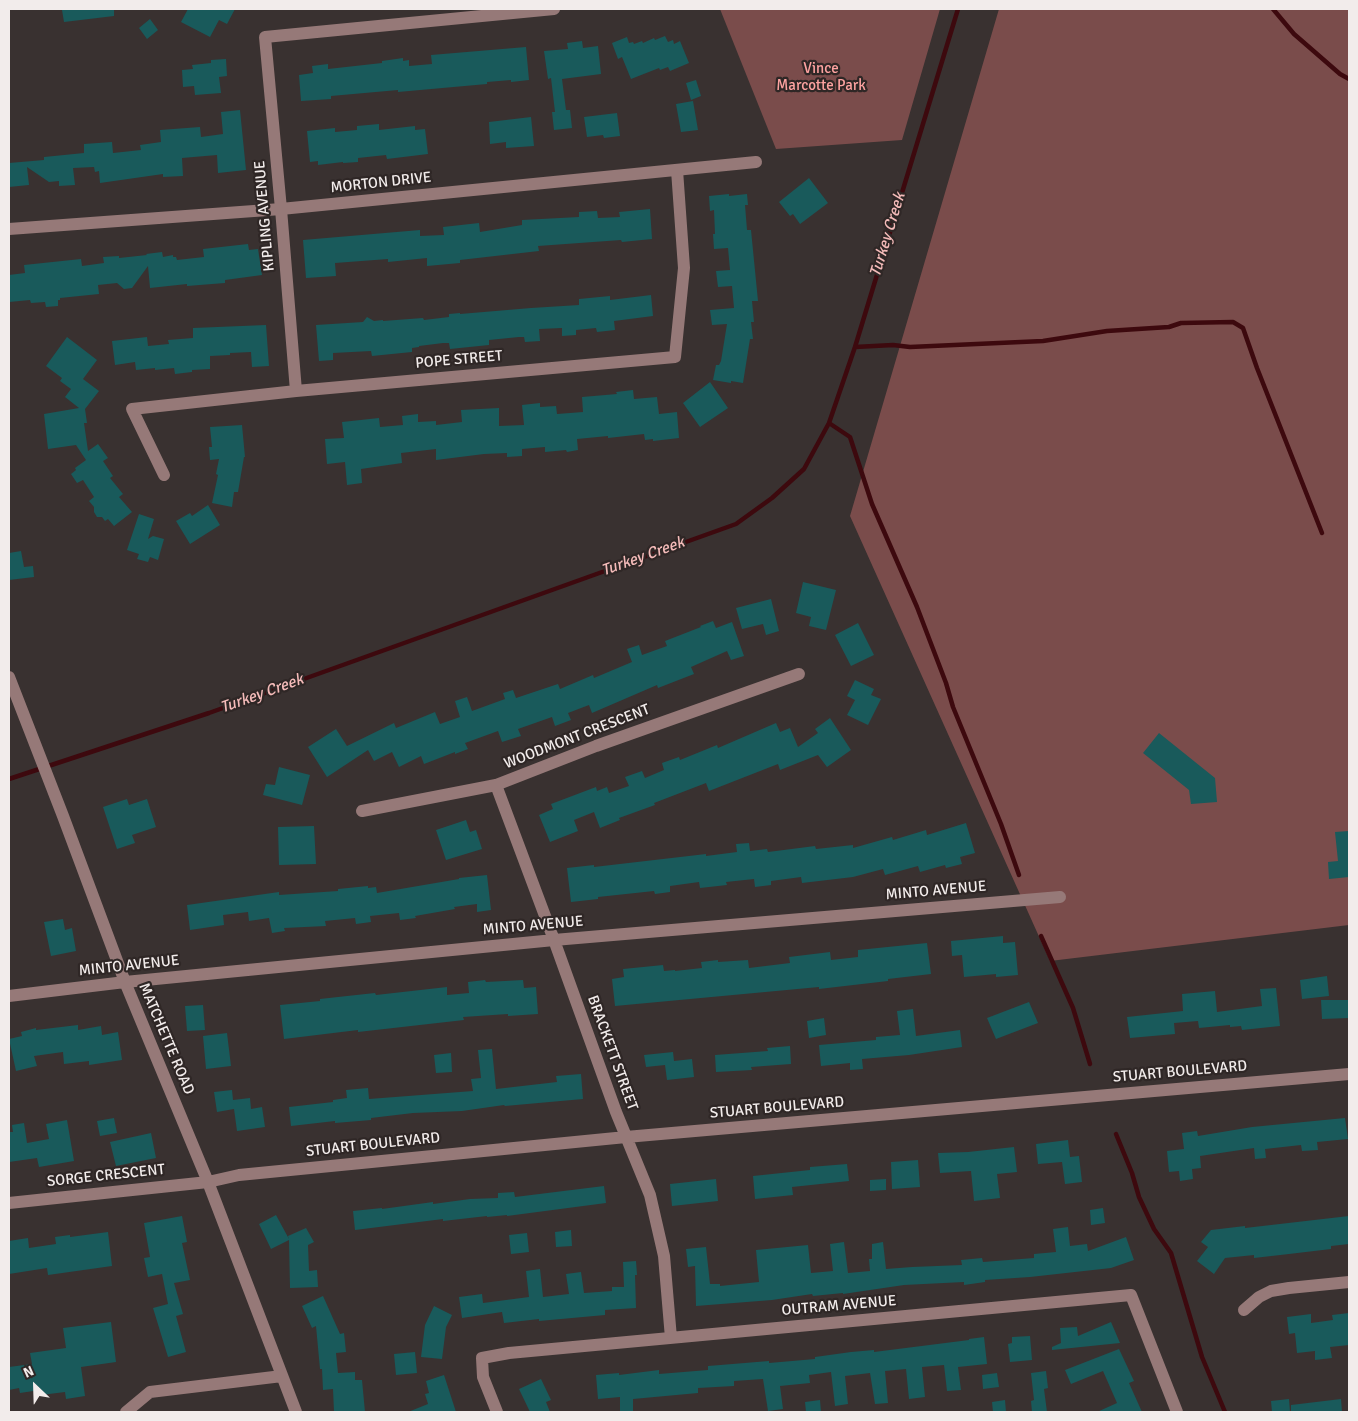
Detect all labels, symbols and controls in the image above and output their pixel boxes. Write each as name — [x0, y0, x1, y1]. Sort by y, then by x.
park label: Vince Marcotte Park — [776, 60, 866, 95]
street label: KIPLING AVENUE — [251, 160, 279, 272]
street label: MORTON DRIVE — [330, 169, 432, 197]
water label: Turkey Creek — [866, 191, 910, 279]
street label: POPE STREET — [415, 347, 503, 373]
water label: Turkey Creek — [599, 533, 687, 581]
water label: Turkey Creek — [218, 670, 306, 718]
street label: WOODMONT CRESCENT — [501, 701, 653, 773]
street label: MINTO AVENUE — [885, 878, 987, 904]
street label: MINTO AVENUE — [482, 913, 584, 939]
street label: MINTO AVENUE — [78, 952, 180, 980]
street label: MATCHETTE ROAD — [134, 981, 198, 1097]
street label: BRACKETT STREET — [583, 993, 641, 1113]
street label: STUART BOULEVARD — [1112, 1057, 1248, 1087]
street label: STUART BOULEVARD — [709, 1093, 845, 1123]
street label: STUART BOULEVARD — [305, 1129, 441, 1161]
street label: SORGE CRESCENT — [46, 1161, 166, 1191]
street label: OUTRAM AVENUE — [781, 1292, 897, 1320]
north arrow — [10, 1361, 60, 1411]
text: N — [21, 1362, 37, 1382]

